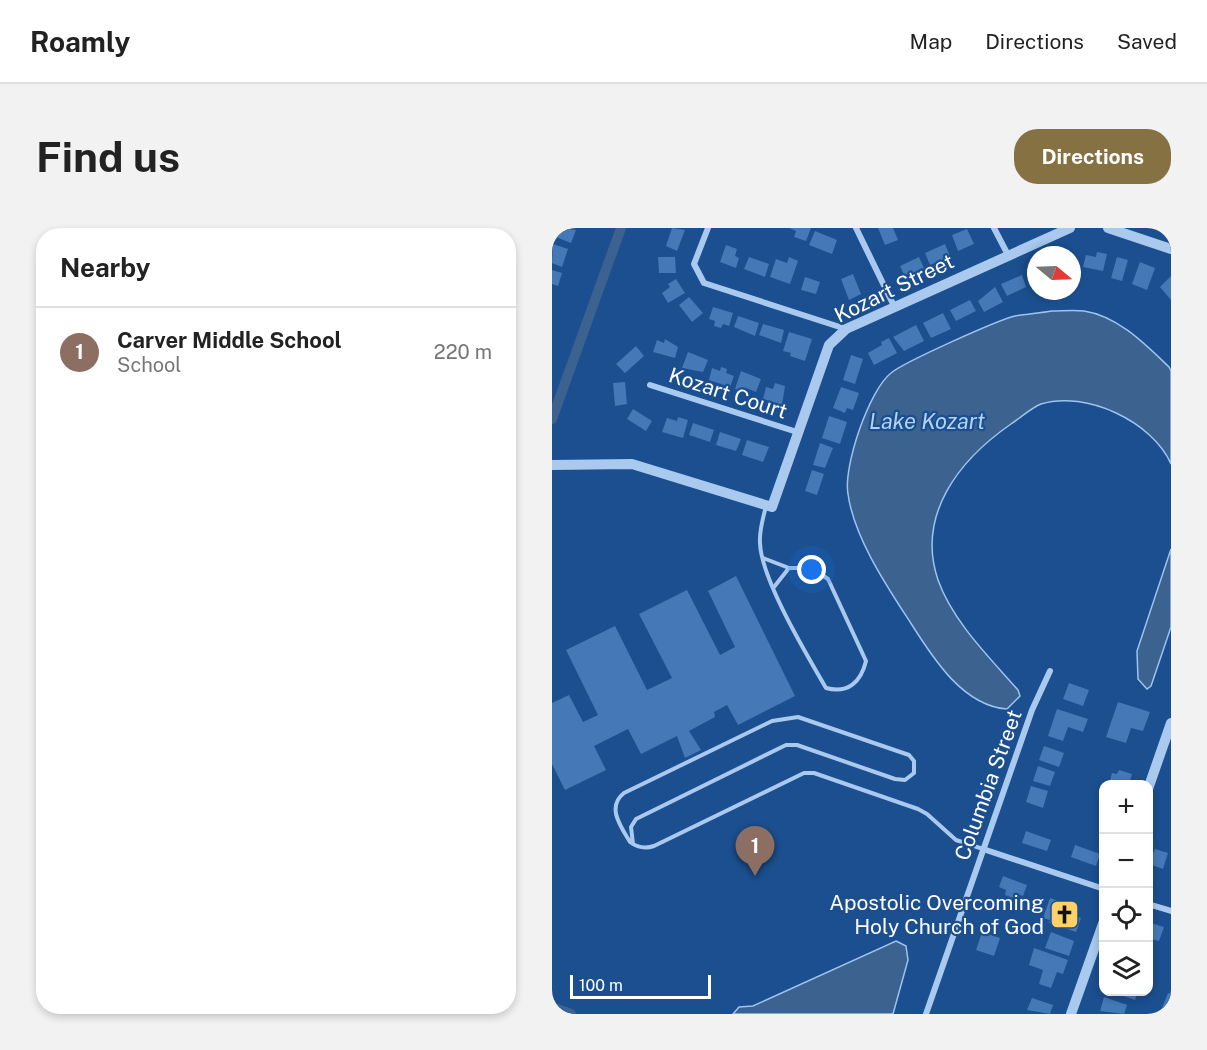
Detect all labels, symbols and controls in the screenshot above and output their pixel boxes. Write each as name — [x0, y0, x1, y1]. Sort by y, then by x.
text: Roamly — [30, 25, 130, 58]
text: Map — [910, 29, 952, 54]
text: Directions — [985, 29, 1084, 54]
text: Saved — [1117, 29, 1177, 54]
button: Directions — [1014, 129, 1171, 184]
text: Find us — [36, 132, 180, 181]
north arrow — [1027, 246, 1081, 300]
street label: Kozart Street — [830, 248, 958, 328]
text: Nearby — [60, 252, 150, 283]
text: Carver Middle School — [117, 327, 342, 353]
text: 1 — [75, 340, 84, 364]
text: 220 m — [434, 340, 492, 364]
text: School — [117, 353, 181, 377]
street label: Kozart Court — [666, 362, 790, 424]
water label: Lake Kozart — [869, 408, 986, 434]
your location — [797, 555, 826, 584]
street label: Columbia Street — [949, 706, 1027, 864]
map controls — [1099, 780, 1153, 996]
button: + — [1099, 780, 1153, 834]
pin: 1 — [736, 826, 774, 876]
button: − — [1099, 834, 1153, 888]
button: locate — [1099, 888, 1153, 942]
place label: Apostolic Overcoming Holy Church of God — [829, 890, 1044, 939]
church icon: Apostolic Overcoming Holy Church of God — [1049, 898, 1081, 930]
button: layers — [1099, 942, 1153, 996]
scale bar — [570, 972, 711, 1000]
text: 100 m — [579, 976, 623, 995]

